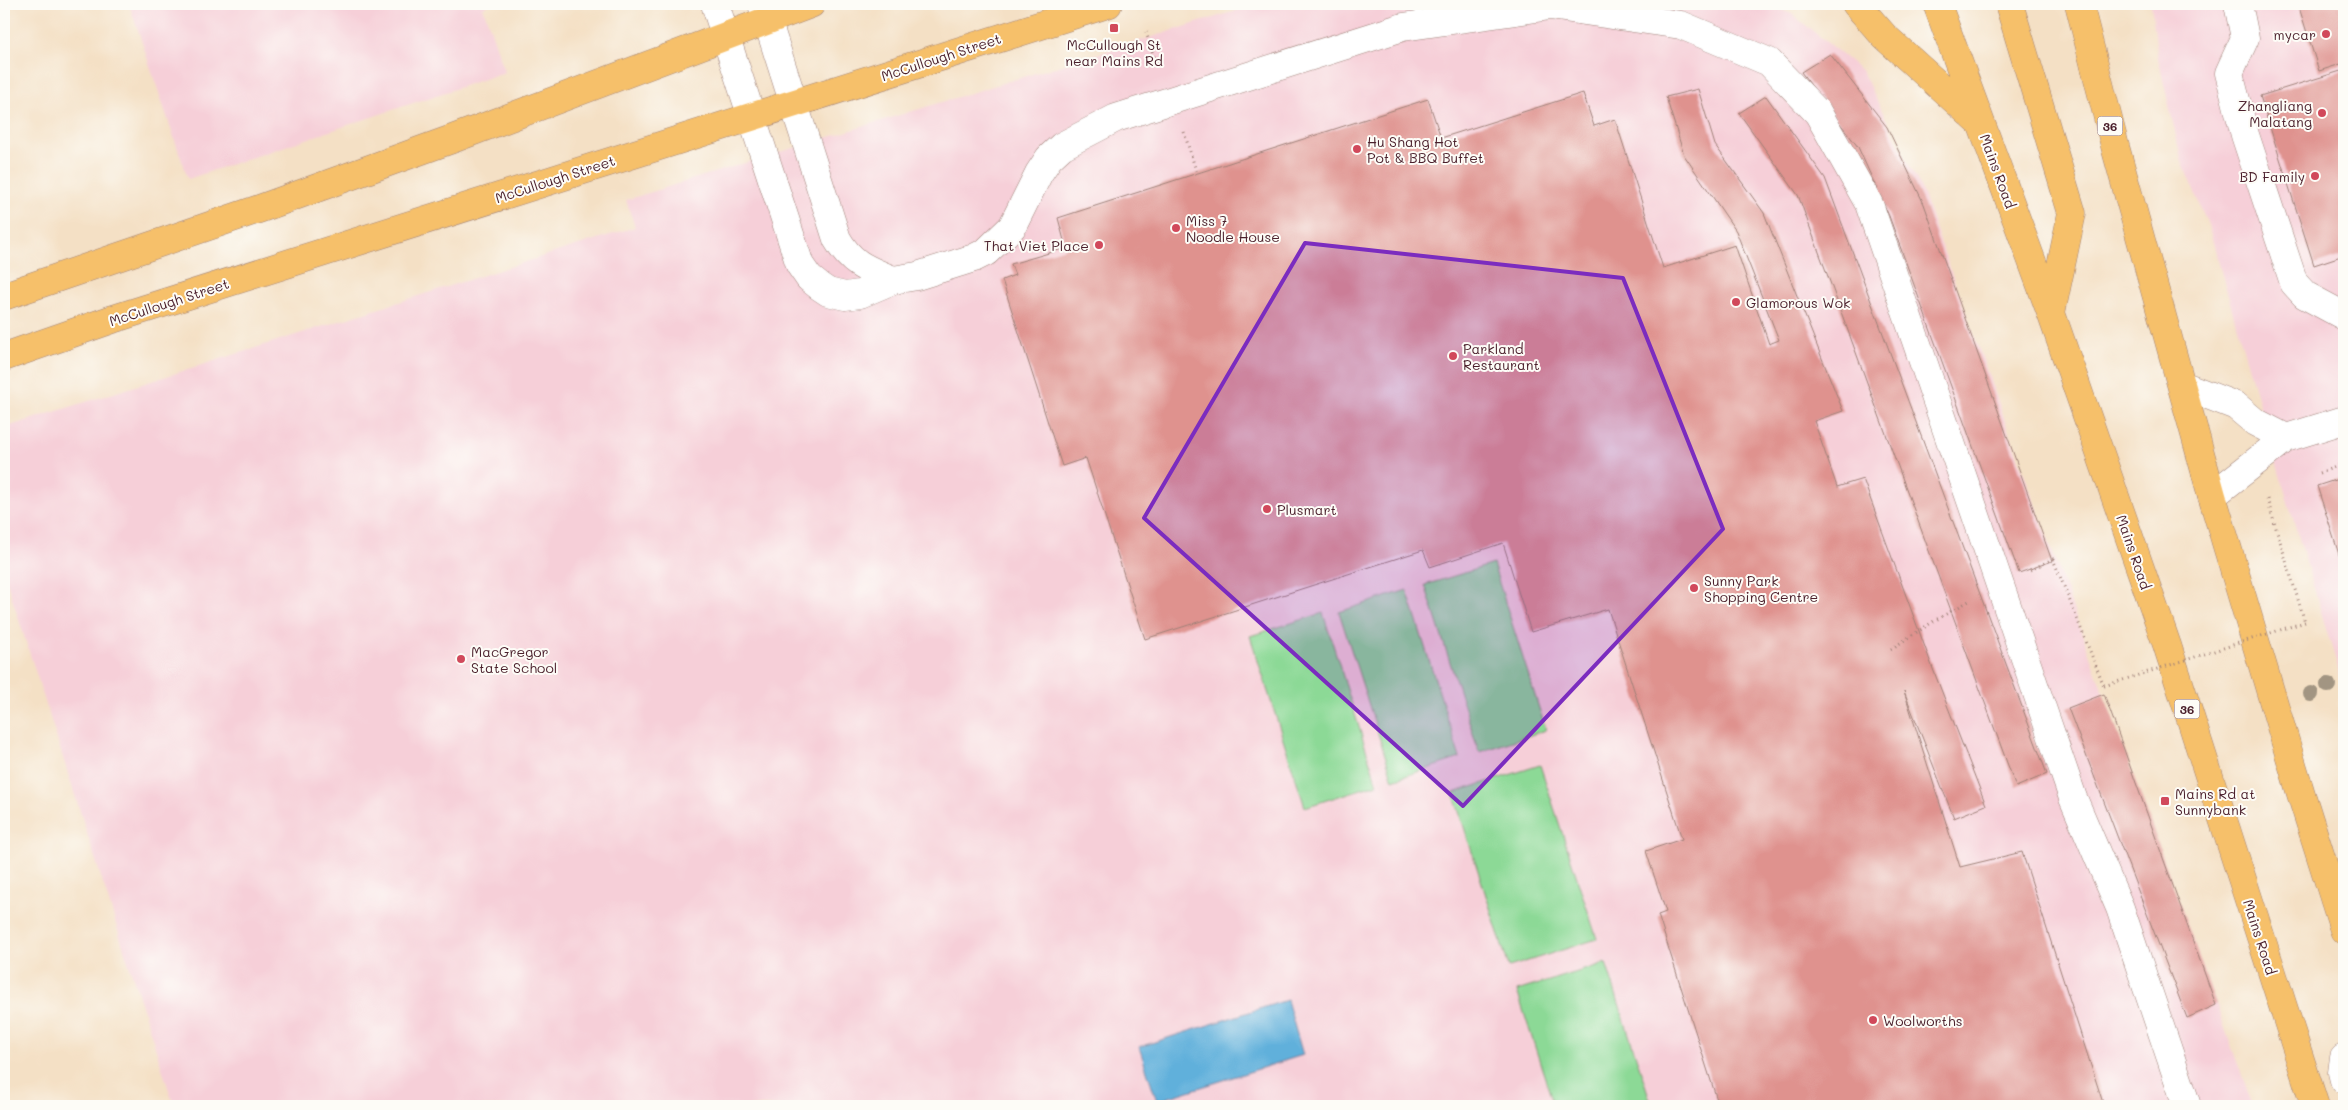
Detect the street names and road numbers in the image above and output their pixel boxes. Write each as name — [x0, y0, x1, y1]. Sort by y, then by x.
street label: McCullough Street — [879, 29, 1003, 85]
road number: 36 — [2098, 116, 2122, 136]
street label: Mains Road — [1976, 131, 2020, 211]
street label: McCullough Street — [493, 151, 617, 207]
street label: McCullough Street — [107, 274, 231, 330]
street label: Mains Road — [2112, 512, 2156, 592]
road number: 36 — [2174, 700, 2200, 719]
street label: Mains Road — [2239, 897, 2281, 977]

